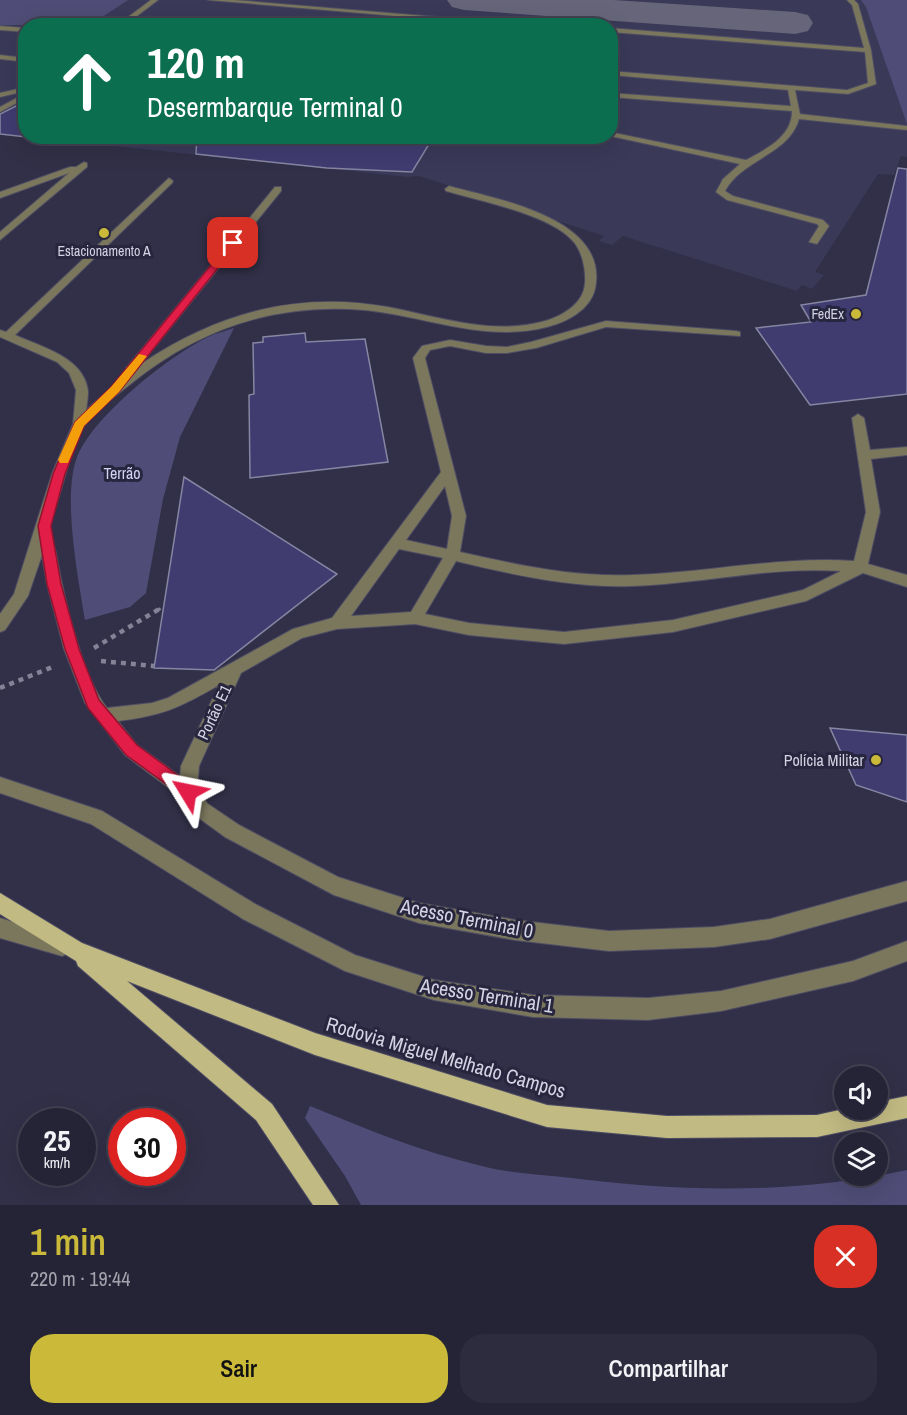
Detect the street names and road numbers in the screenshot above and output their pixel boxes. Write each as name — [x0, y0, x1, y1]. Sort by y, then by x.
street label: Portão E1 — [192, 680, 237, 743]
street label: Acesso Terminal 0 — [397, 892, 536, 944]
street label: Acesso Terminal 1 — [417, 971, 556, 1019]
street label: Rodovia Miguel Melhado Campos — [323, 1010, 569, 1104]

